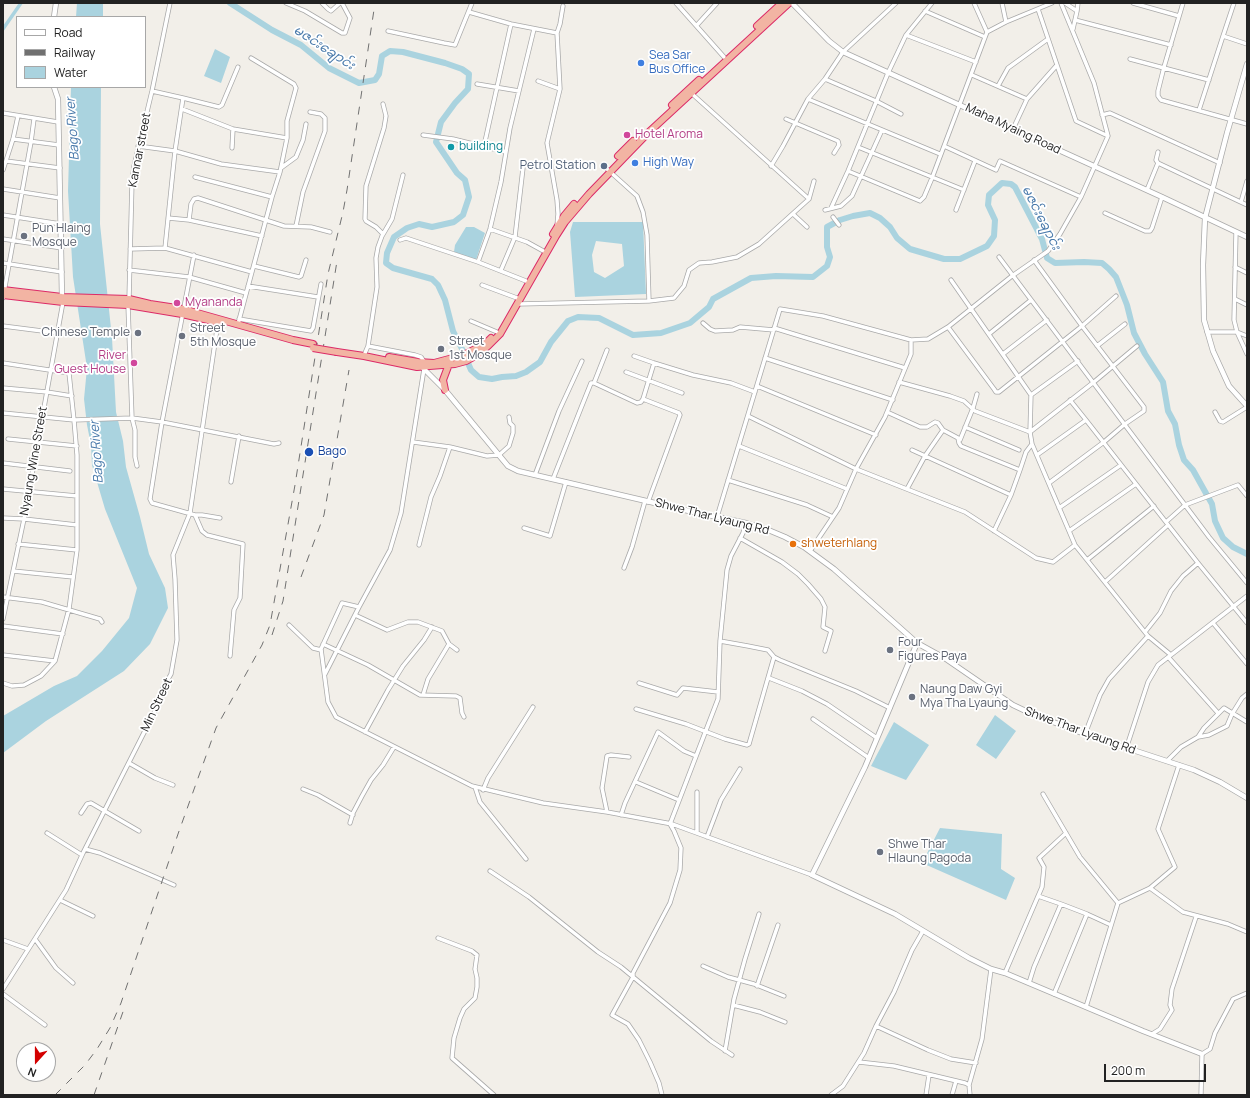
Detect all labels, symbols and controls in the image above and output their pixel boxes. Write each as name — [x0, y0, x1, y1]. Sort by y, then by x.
legend — [16, 16, 146, 88]
water label: မဇင်းချောင်း — [291, 22, 357, 74]
text: Road — [54, 24, 82, 41]
text: Railway — [54, 44, 95, 61]
place label: Sea Sar Bus Office — [649, 49, 705, 77]
marker: Sea Sar Bus Office — [636, 58, 646, 68]
text: Water — [54, 64, 87, 81]
water label: Bago River — [63, 97, 83, 161]
street label: Maha Myaing Road — [963, 101, 1063, 157]
street label: Kannar street — [126, 112, 154, 188]
place label: Hotel Aroma — [635, 128, 703, 142]
marker: Hotel Aroma — [622, 130, 632, 140]
place label: building — [459, 140, 503, 154]
marker: building — [446, 142, 456, 152]
place label: High Way — [643, 156, 694, 170]
marker: High Way — [630, 158, 640, 168]
place label: Petrol Station — [520, 159, 596, 173]
marker: Petrol Station — [599, 161, 609, 171]
water label: မဇင်းချောင်း — [1018, 183, 1064, 253]
place label: Pun Hlaing Mosque — [32, 222, 91, 250]
marker: Pun Hlaing Mosque — [19, 231, 29, 241]
place label: Myananda — [185, 296, 242, 310]
marker: Myananda — [172, 298, 182, 308]
place label: Street 5th Mosque — [190, 322, 256, 350]
place label: Chinese Temple — [42, 326, 130, 340]
marker: Chinese Temple — [133, 328, 143, 338]
marker: Street 5th Mosque — [177, 331, 187, 341]
place label: Street 1st Mosque — [449, 335, 512, 363]
marker: Street 1st Mosque — [436, 344, 446, 354]
place label: River Guest House — [54, 349, 126, 377]
marker: River Guest House — [129, 358, 139, 368]
street label: Nyaung Wine Street — [17, 405, 51, 517]
water label: Bago River — [87, 420, 107, 484]
place label: Bago — [318, 445, 346, 459]
marker: Bago — [303, 446, 315, 458]
street label: Shwe Thar Lyaung Rd — [653, 496, 771, 538]
place label: shweterhlang — [801, 537, 877, 551]
marker: shweterhlang — [788, 539, 798, 549]
place label: Four Figures Paya — [898, 636, 967, 664]
marker: Four Figures Paya — [885, 645, 895, 655]
street label: Min Street — [138, 676, 176, 734]
place label: Naung Daw Gyi Mya Tha Lyaung — [920, 683, 1008, 711]
marker: Naung Daw Gyi Mya Tha Lyaung — [907, 692, 917, 702]
street label: Shwe Thar Lyaung Rd — [1022, 704, 1138, 758]
place label: Shwe Thar Hlaung Pagoda — [888, 838, 971, 866]
marker: Shwe Thar Hlaung Pagoda — [875, 847, 885, 857]
north arrow — [16, 1042, 56, 1082]
scale bar — [1106, 1056, 1208, 1082]
text: 200 m — [1111, 1062, 1145, 1079]
text: N — [26, 1064, 38, 1081]

